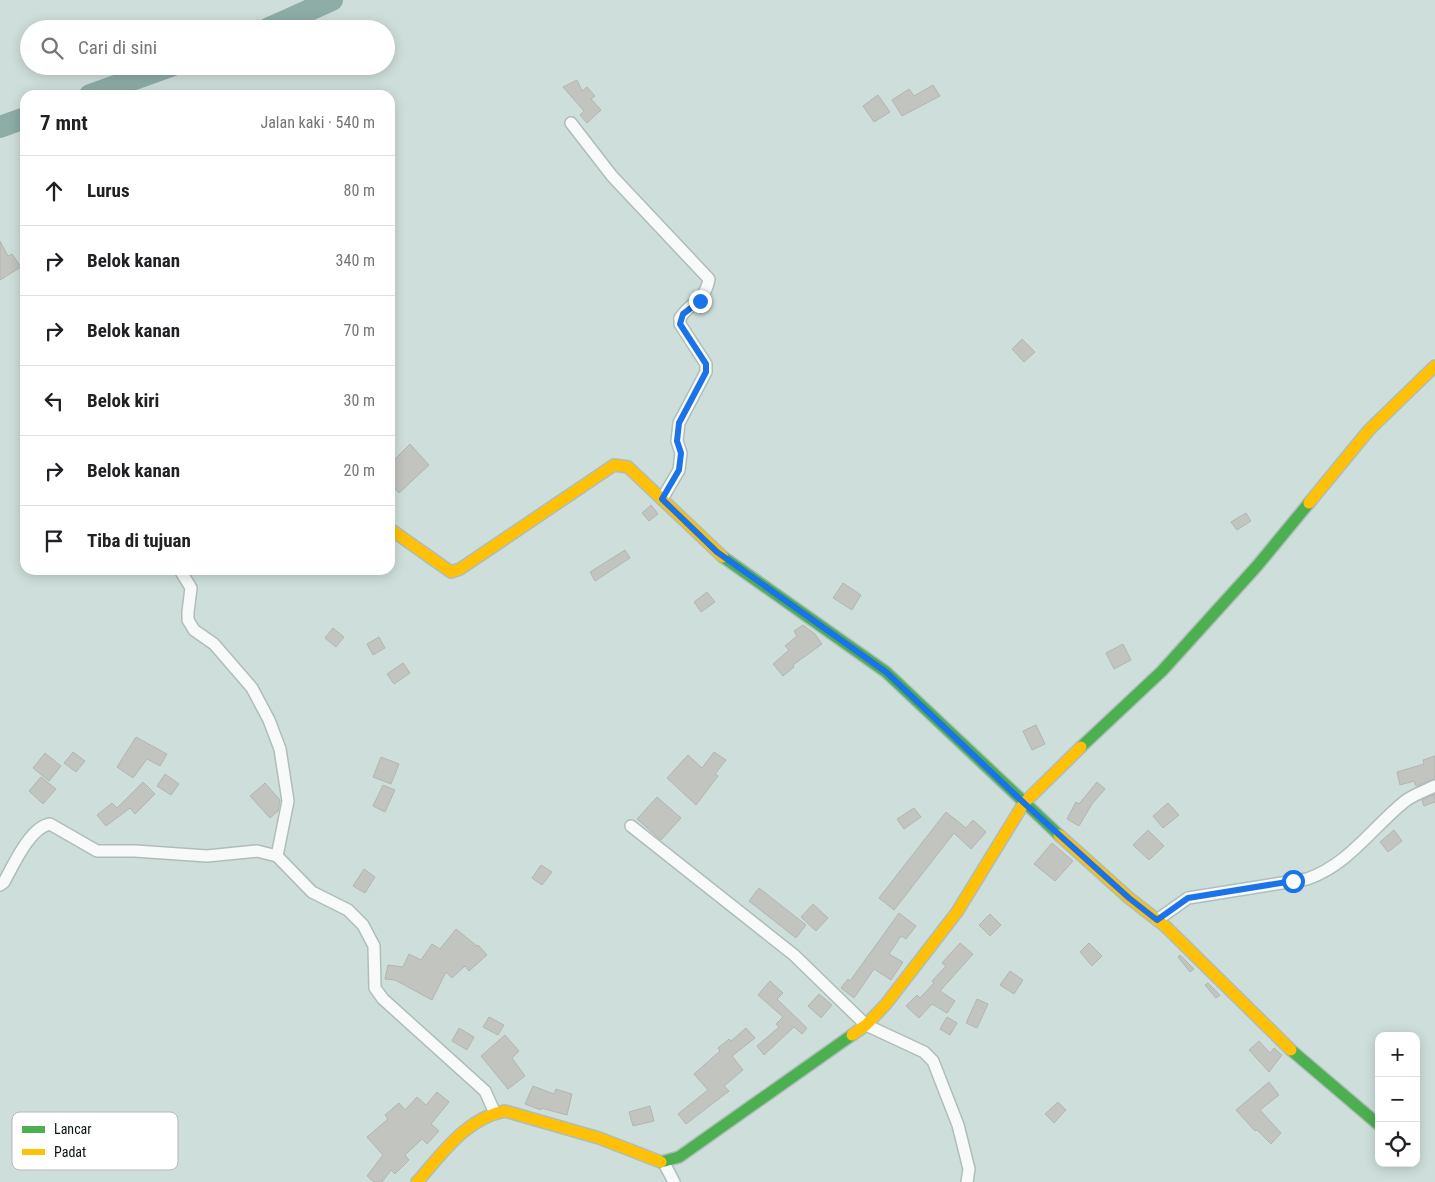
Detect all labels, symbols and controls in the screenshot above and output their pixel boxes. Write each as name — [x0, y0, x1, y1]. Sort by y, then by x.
search box — [20, 20, 395, 75]
icon: search — [38, 34, 66, 62]
text: Cari di sini — [78, 36, 157, 59]
text: 7 mnt — [40, 111, 88, 135]
text: Jalan kaki · 540 m — [260, 113, 375, 132]
icon: ahead — [40, 177, 68, 205]
text: Lurus — [87, 179, 130, 202]
text: 80 m — [343, 181, 375, 200]
icon: right — [40, 247, 68, 275]
text: Belok kanan — [87, 249, 180, 272]
text: 340 m — [336, 251, 375, 270]
route end — [689, 290, 712, 313]
icon: right — [40, 317, 68, 345]
text: Belok kanan — [87, 319, 180, 342]
text: 70 m — [343, 321, 375, 340]
icon: left — [40, 387, 68, 415]
text: Belok kiri — [87, 389, 159, 412]
text: 30 m — [343, 391, 375, 410]
icon: right — [40, 457, 68, 485]
text: Belok kanan — [87, 459, 180, 482]
text: 20 m — [343, 461, 375, 480]
icon: arrive — [40, 527, 68, 555]
text: Tiba di tujuan — [87, 529, 191, 552]
route start — [1282, 870, 1305, 893]
map controls — [1375, 1032, 1420, 1167]
button: + — [1375, 1032, 1420, 1077]
button: − — [1375, 1077, 1420, 1122]
legend — [12, 1112, 178, 1170]
text: Lancar — [54, 1121, 92, 1137]
button: locate — [1375, 1122, 1420, 1167]
text: Padat — [54, 1144, 86, 1160]

